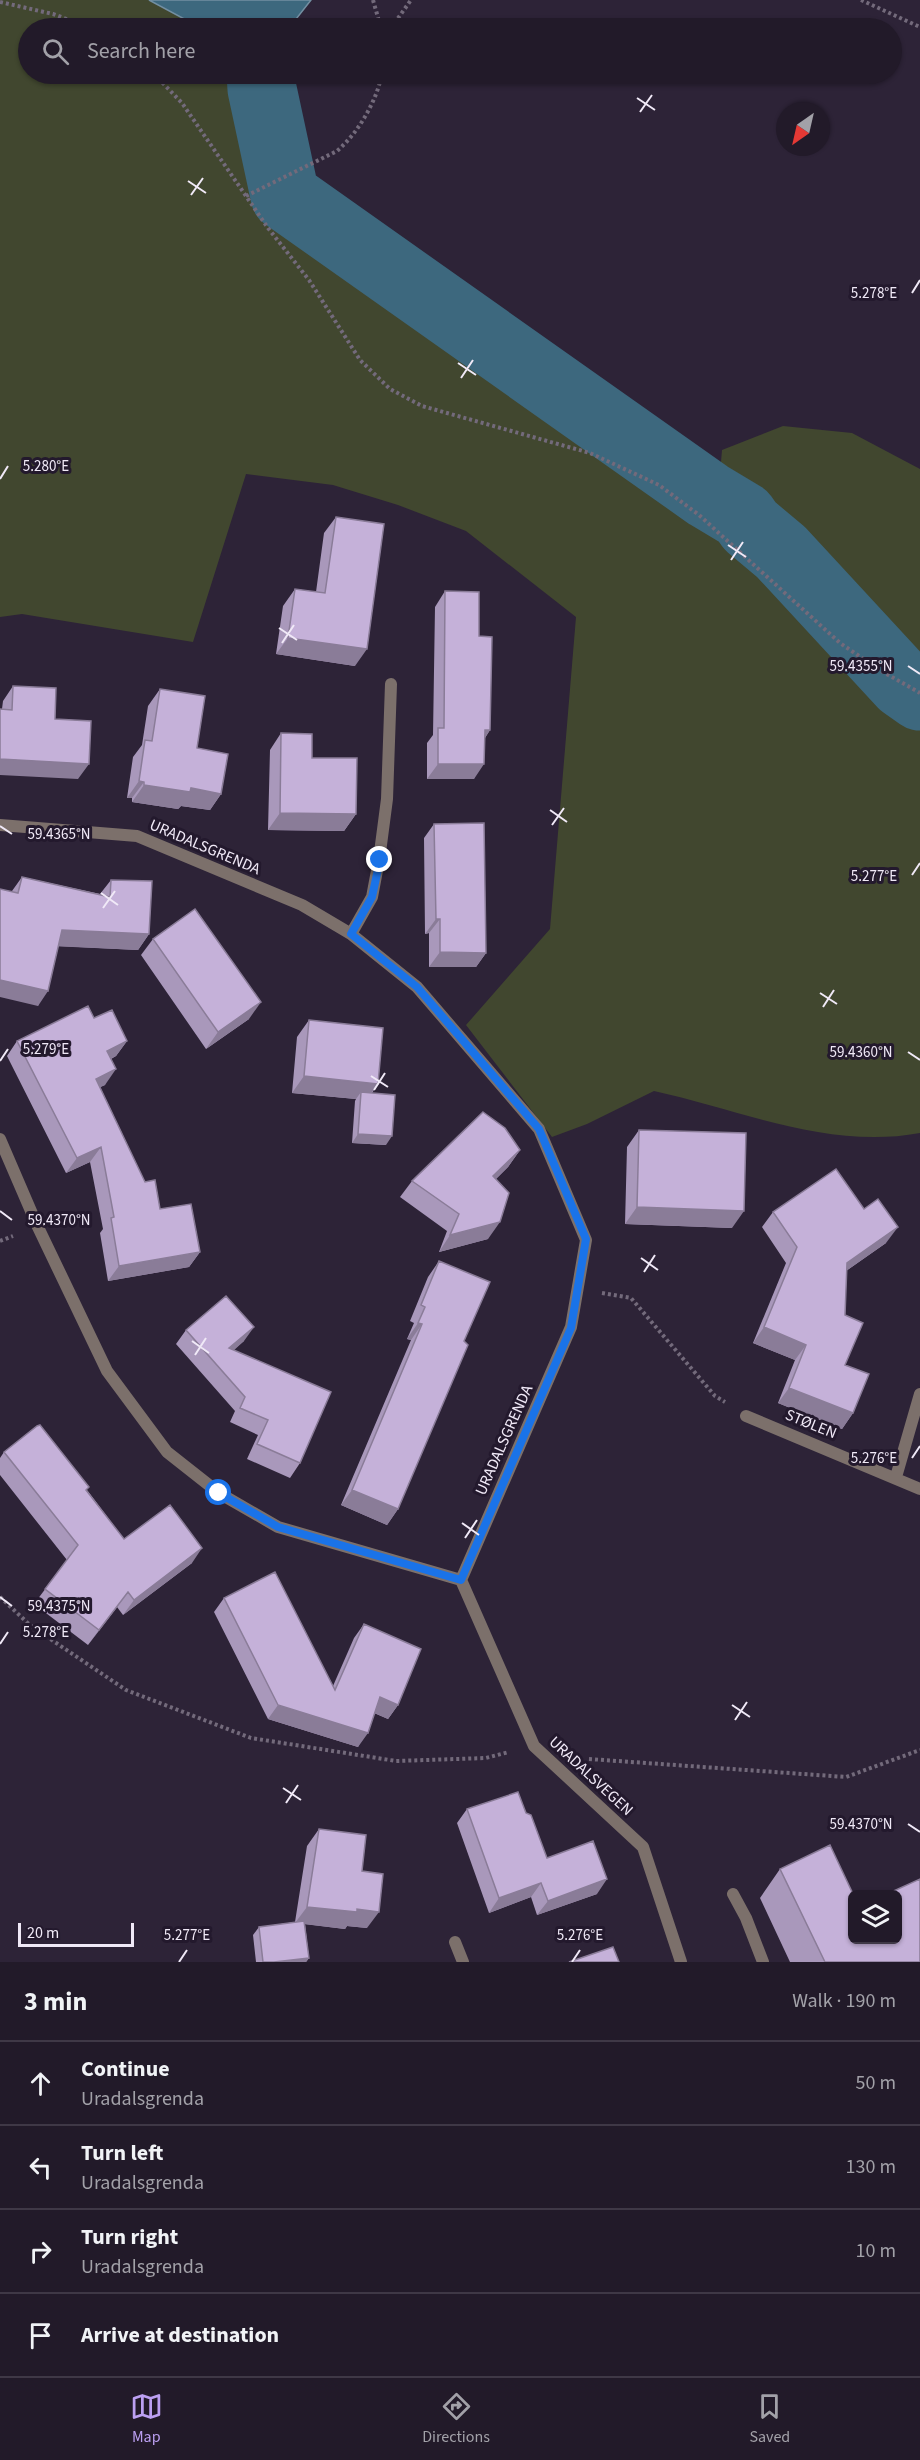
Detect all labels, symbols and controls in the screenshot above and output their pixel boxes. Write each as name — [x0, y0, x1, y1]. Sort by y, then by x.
search box — [18, 18, 902, 84]
icon: search — [39, 35, 72, 68]
text: Search here — [87, 35, 195, 67]
north arrow — [776, 102, 830, 156]
text: 5.278°E — [851, 283, 897, 304]
text: 5.280°E — [23, 456, 69, 477]
text: 59.4355°N — [829, 656, 893, 677]
street label: URADALSGRENDA — [146, 814, 264, 880]
text: 59.4365°N — [27, 824, 91, 845]
route end — [366, 846, 392, 872]
text: 5.277°E — [851, 866, 897, 887]
text: 5.279°E — [23, 1039, 69, 1060]
text: 59.4360°N — [829, 1042, 893, 1063]
text: 59.4370°N — [27, 1210, 91, 1231]
street label: URADALSGRENDA — [470, 1381, 538, 1499]
street label: STØLEN — [782, 1404, 840, 1444]
text: 5.276°E — [851, 1448, 897, 1469]
route start — [205, 1479, 231, 1505]
text: 59.4375°N — [27, 1596, 91, 1617]
text: 5.278°E — [23, 1622, 69, 1643]
street label: URADALSVEGEN — [544, 1731, 638, 1821]
text: 59.4370°N — [829, 1814, 893, 1835]
map controls — [848, 1890, 902, 1944]
button: layers — [848, 1890, 902, 1944]
scale bar — [18, 1920, 134, 1948]
text: 20 m — [27, 1922, 59, 1944]
text: 5.277°E — [164, 1925, 210, 1946]
text: 5.276°E — [557, 1925, 603, 1946]
text: 3 min — [24, 1983, 87, 2020]
text: Walk · 190 m — [792, 1987, 896, 2015]
text: Continue — [81, 2053, 170, 2085]
icon: ahead — [24, 2067, 57, 2100]
text: 50 m — [856, 2069, 896, 2097]
text: Uradalsgrenda — [81, 2085, 204, 2113]
text: Turn left — [81, 2137, 163, 2169]
icon: left — [24, 2151, 57, 2184]
text: 130 m — [846, 2153, 896, 2181]
text: Uradalsgrenda — [81, 2169, 204, 2197]
text: Turn right — [81, 2221, 178, 2253]
icon: right — [24, 2235, 57, 2268]
text: 10 m — [856, 2237, 896, 2265]
text: Uradalsgrenda — [81, 2253, 204, 2281]
icon: arrive — [24, 2319, 57, 2352]
text: Arrive at destination — [81, 2319, 279, 2351]
tab: Map — [130, 2390, 163, 2448]
tab: Directions — [422, 2390, 490, 2448]
tab: Saved — [749, 2390, 790, 2448]

